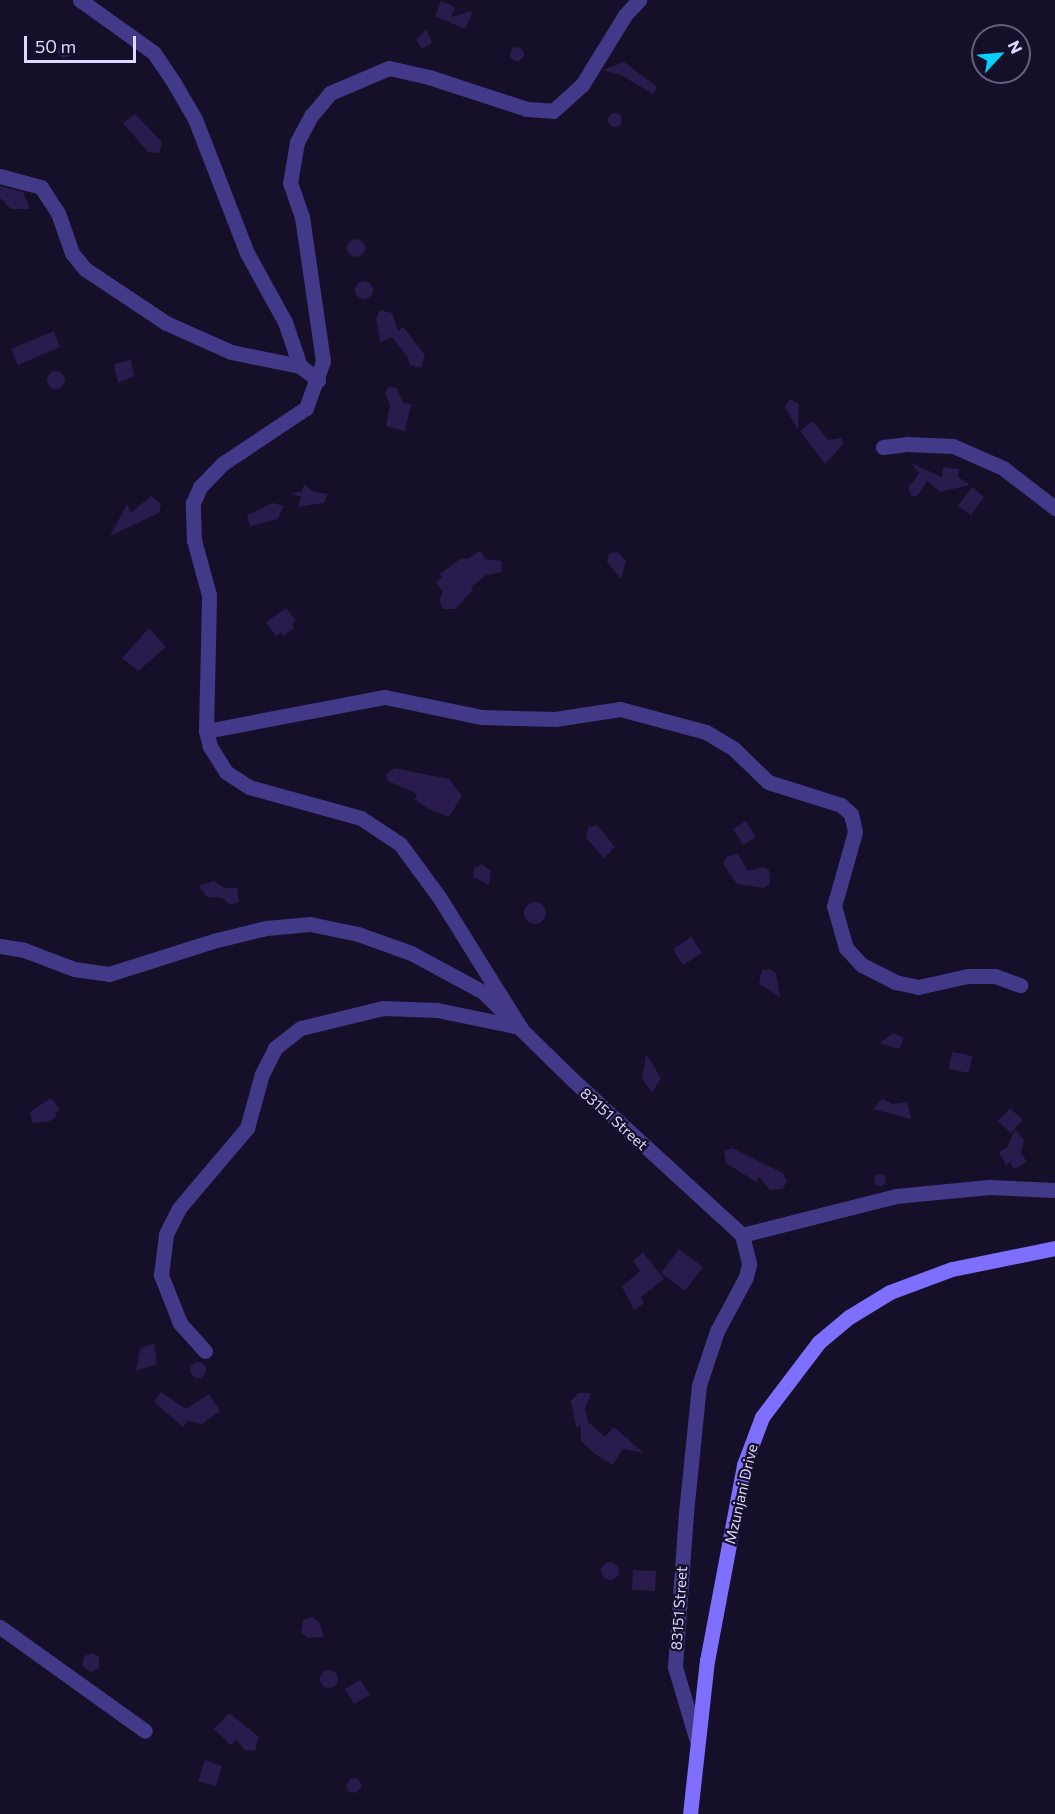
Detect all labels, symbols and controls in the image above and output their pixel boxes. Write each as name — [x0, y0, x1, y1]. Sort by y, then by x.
scale bar — [27, 24, 140, 62]
north arrow — [971, 24, 1031, 84]
text: 50 m — [35, 35, 76, 57]
text: N — [1005, 37, 1027, 56]
street label: 83151 Street — [577, 1084, 651, 1154]
street label: Mzunjani Drive — [721, 1442, 761, 1546]
street label: 83151 Street — [667, 1565, 691, 1651]

